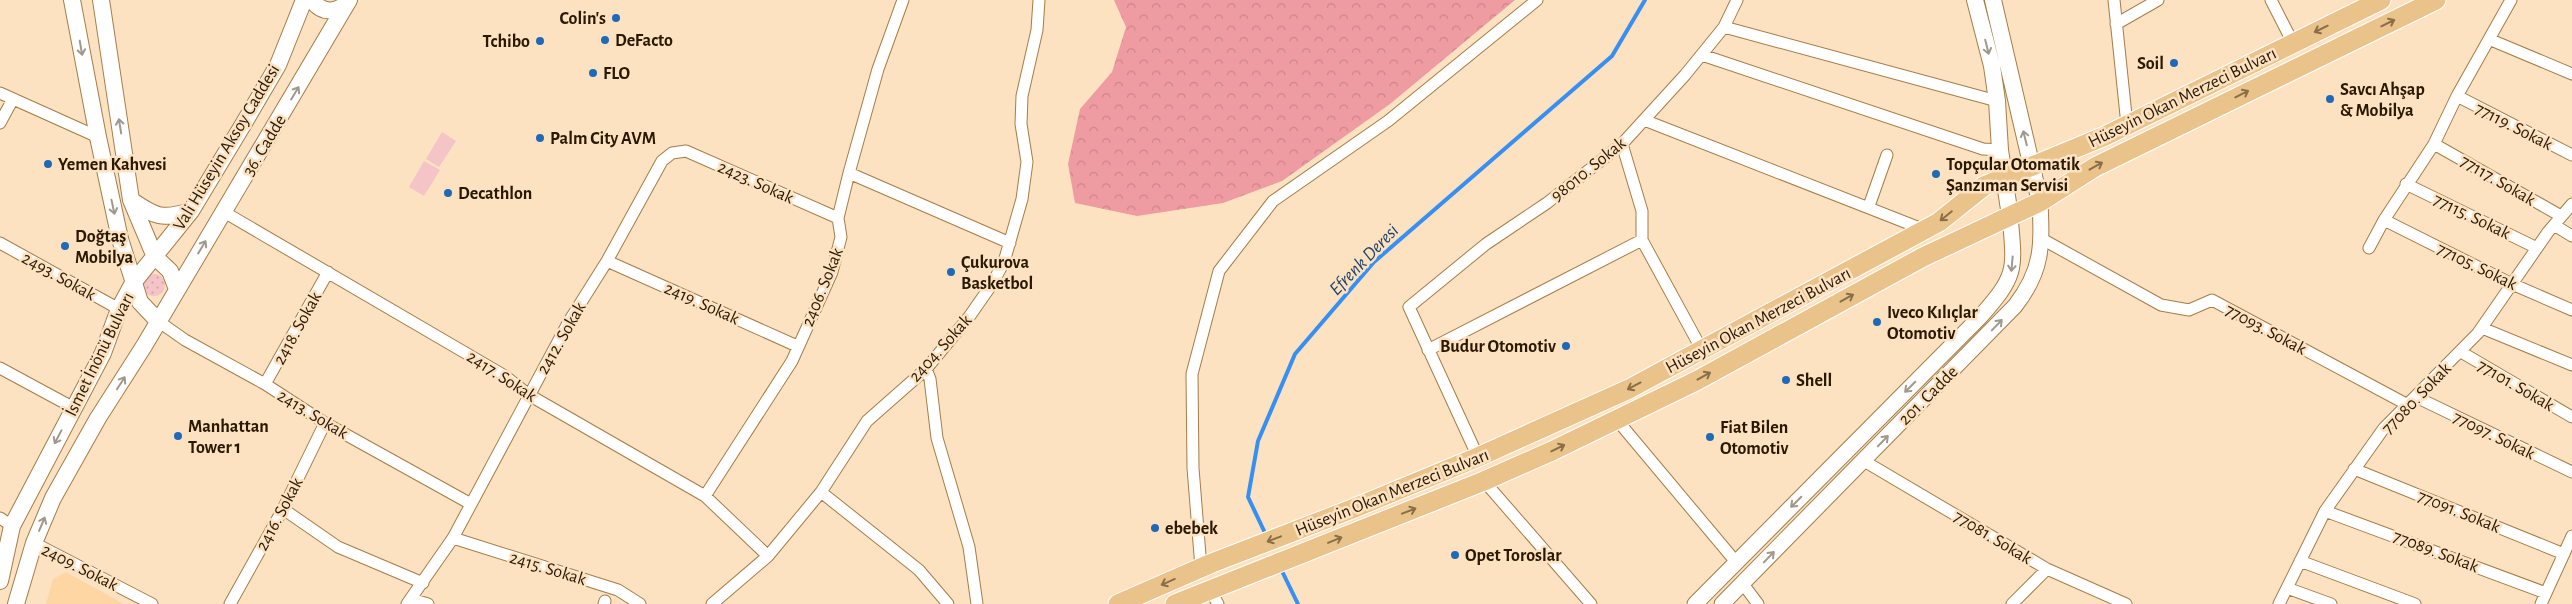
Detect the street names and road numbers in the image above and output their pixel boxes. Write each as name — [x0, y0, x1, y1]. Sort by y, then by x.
street label: Hüseyin Okan Merzeci Bulvarı — [2086, 44, 2279, 151]
street label: Vali Hüseyin Aksoy Caddesi — [170, 61, 283, 234]
street label: 77119. Sokak — [2472, 100, 2556, 154]
street label: 36. Cadde — [240, 112, 290, 179]
street label: 98010. Sokak — [1548, 134, 1630, 205]
street label: 77117. Sokak — [2457, 152, 2539, 210]
street label: 2423. Sokak — [715, 158, 797, 208]
street label: 77115. Sokak — [2430, 191, 2514, 244]
street label: 77105. Sokak — [2434, 240, 2520, 294]
street label: 2406. Sokak — [799, 245, 847, 329]
street label: 2493. Sokak — [19, 249, 99, 305]
street label: Hüseyin Okan Merzeci Bulvarı — [1663, 264, 1854, 377]
street label: 2419. Sokak — [661, 279, 742, 329]
street label: 2418. Sokak — [271, 288, 326, 368]
street label: İsmet İnönü Bulvarı — [60, 289, 138, 419]
street label: 2412. Sokak — [534, 299, 590, 377]
street label: 77093. Sokak — [2222, 301, 2310, 359]
street label: 2404. Sokak — [906, 311, 976, 386]
street label: 2417. Sokak — [463, 348, 540, 406]
street label: 77101. Sokak — [2474, 357, 2558, 415]
street label: 77080. Sokak — [2379, 359, 2455, 438]
street label: 201. Cadde — [1896, 363, 1962, 429]
street label: 2413. Sokak — [274, 387, 352, 443]
street label: 77097. Sokak — [2450, 408, 2538, 464]
street label: Hüseyin Okan Merzeci Bulvarı — [1293, 446, 1492, 540]
street label: 2416. Sokak — [253, 474, 307, 554]
street label: 77091. Sokak — [2415, 487, 2503, 537]
street label: 77081. Sokak — [1950, 508, 2035, 569]
street label: 77089. Sokak — [2390, 527, 2482, 577]
street label: 2409. Sokak — [38, 541, 121, 595]
street label: 2415. Sokak — [507, 549, 589, 589]

